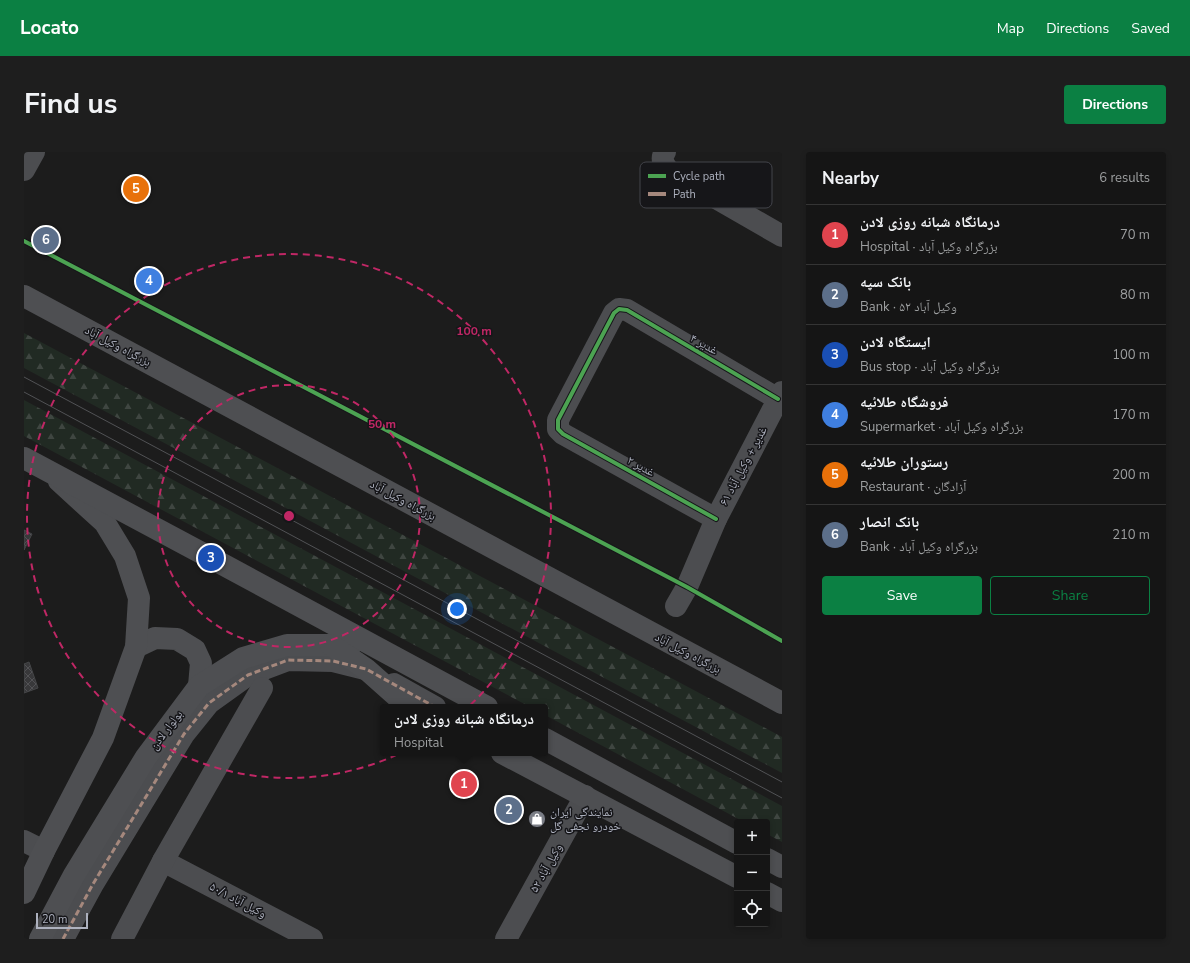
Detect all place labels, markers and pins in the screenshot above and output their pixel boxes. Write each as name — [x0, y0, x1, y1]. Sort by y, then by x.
pin: 5 — [123, 174, 149, 204]
pin: 6 — [33, 225, 59, 255]
pin: 4 — [136, 266, 162, 296]
centre of rings — [282, 509, 296, 523]
pin: 3 — [198, 543, 224, 573]
pin: 1 — [451, 769, 477, 799]
pin: 2 — [496, 795, 522, 825]
place label: نمایندگی ایران خودرو نجفی گل — [550, 804, 621, 834]
shop icon: نمایندگی ایران خودرو نجفی گل — [527, 809, 547, 829]

